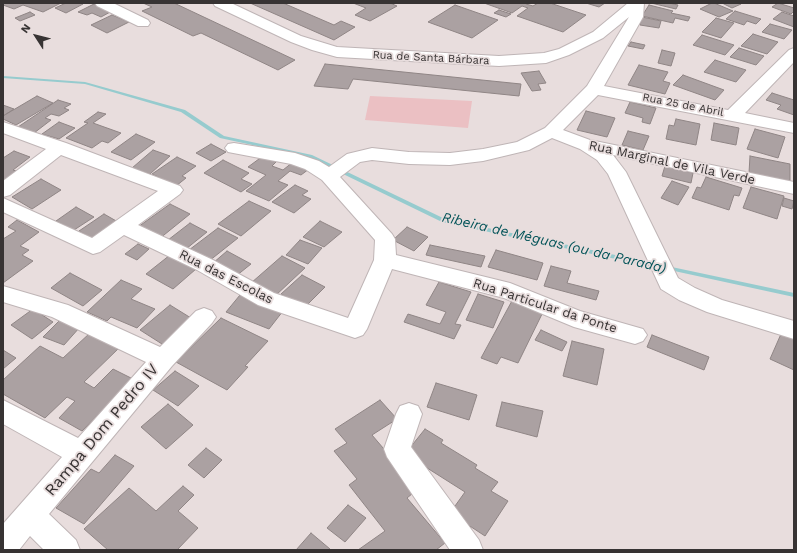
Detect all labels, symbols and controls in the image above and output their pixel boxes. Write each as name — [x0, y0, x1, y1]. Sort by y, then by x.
north arrow — [16, 16, 56, 56]
text: N — [18, 22, 34, 36]
street label: Rua de Santa Bárbara — [372, 48, 490, 68]
street label: Rua 25 de Abril — [641, 91, 725, 119]
street label: Rua Marginal de Vila Verde — [587, 138, 757, 188]
water label: Ribeira de Méguas (ou da Parada) — [440, 209, 668, 277]
street label: Rua das Escolas — [176, 247, 276, 307]
street label: Rua Particular da Ponte — [471, 275, 619, 337]
street label: Rampa Dom Pedro IV — [41, 360, 163, 500]

